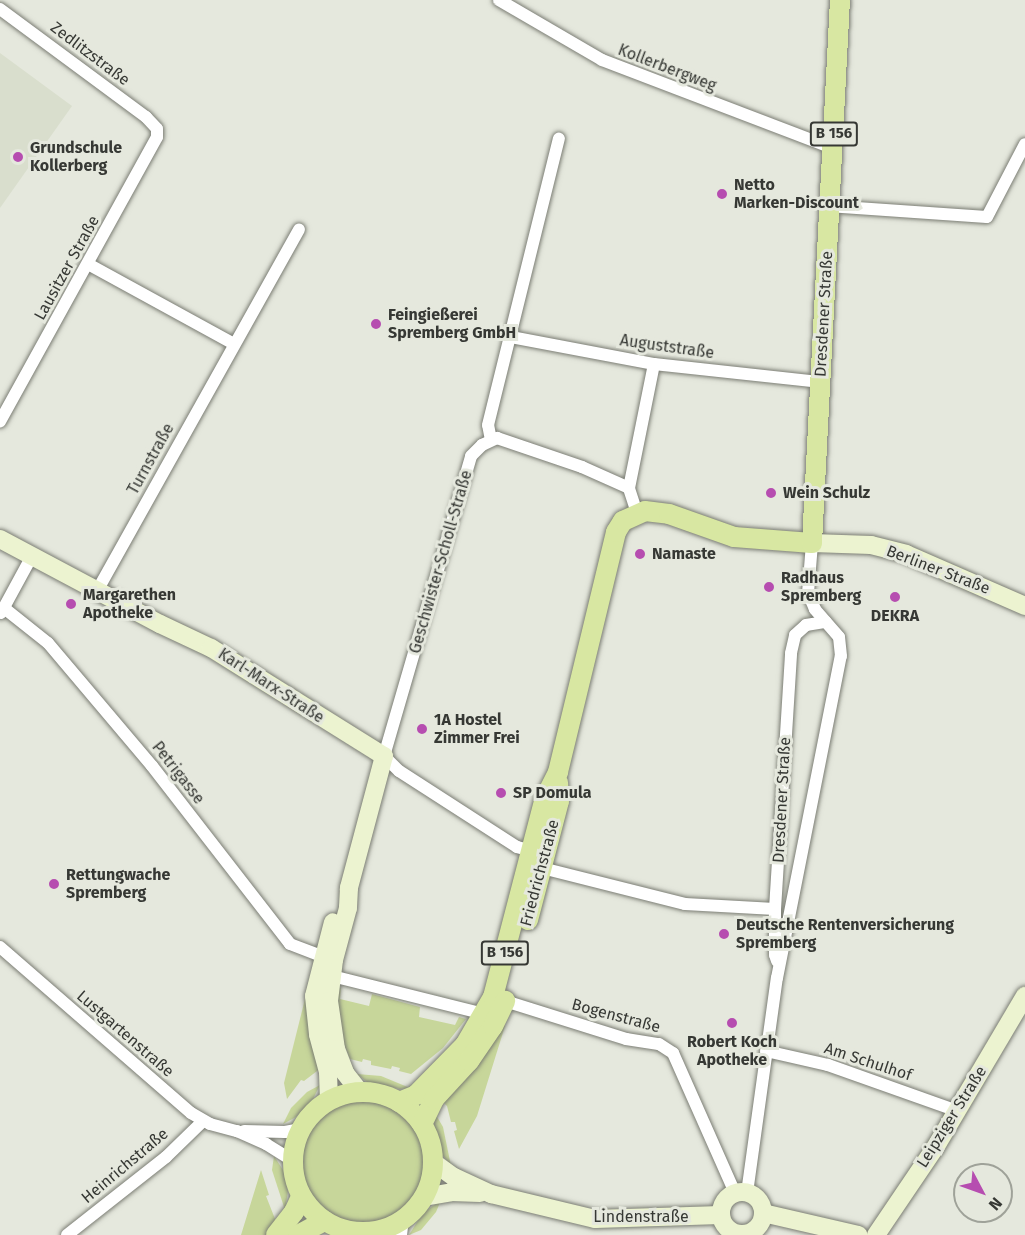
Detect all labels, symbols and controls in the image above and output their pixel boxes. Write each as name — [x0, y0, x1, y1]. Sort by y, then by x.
street label: Zedlitzstraße — [47, 18, 133, 90]
street label: Kollerbergweg — [615, 40, 719, 96]
road number: B 156 — [808, 122, 860, 146]
place label: Grundschule Kollerberg — [30, 138, 122, 176]
marker: Grundschule Kollerberg — [11, 150, 25, 164]
place label: Netto Marken-Discount — [734, 175, 859, 213]
marker: Netto Marken-Discount — [715, 187, 729, 201]
street label: Lausitzer Straße — [30, 212, 104, 324]
street label: Dresdener Straße — [811, 251, 837, 377]
place label: Feingießerei Spremberg GmbH — [388, 305, 516, 343]
marker: Feingießerei Spremberg GmbH — [369, 317, 383, 331]
street label: Auguststraße — [619, 331, 715, 363]
street label: Turnstraße — [124, 420, 178, 498]
street label: Geschwister-Scholl-Straße — [406, 468, 476, 656]
place label: Wein Schulz — [783, 483, 870, 503]
marker: Wein Schulz — [764, 486, 778, 500]
street label: Berliner Straße — [884, 541, 992, 599]
place label: Namaste — [652, 544, 716, 564]
marker: Namaste — [633, 547, 647, 561]
place label: Radhaus Spremberg — [781, 568, 861, 606]
marker: Radhaus Spremberg — [762, 580, 776, 594]
place label: Margarethen Apotheke — [83, 585, 176, 623]
marker: DEKRA — [888, 590, 902, 604]
marker: Margarethen Apotheke — [64, 597, 78, 611]
place label: DEKRA — [871, 606, 919, 626]
street label: Karl-Marx-Straße — [214, 645, 328, 727]
place label: 1A Hostel Zimmer Frei — [434, 710, 520, 748]
marker: 1A Hostel Zimmer Frei — [415, 722, 429, 736]
street label: Dresdener Straße — [769, 737, 795, 863]
street label: Petrigasse — [148, 738, 208, 808]
place label: SP Domula — [513, 783, 591, 803]
marker: SP Domula — [494, 786, 508, 800]
street label: Friedrichstraße — [517, 818, 563, 928]
place label: Rettungwache Spremberg — [66, 865, 170, 903]
marker: Rettungwache Spremberg — [47, 877, 61, 891]
place label: Deutsche Rentenversicherung Spremberg — [736, 915, 954, 953]
marker: Deutsche Rentenversicherung Spremberg — [717, 927, 731, 941]
road number: B 156 — [480, 941, 530, 965]
street label: Lustgartenstraße — [73, 987, 177, 1081]
street label: Bogenstraße — [570, 995, 662, 1037]
marker: Robert Koch Apotheke — [725, 1016, 739, 1030]
place label: Robert Koch Apotheke — [687, 1032, 777, 1070]
street label: Am Schulhof — [822, 1039, 914, 1085]
street label: Leipziger Straße — [913, 1063, 991, 1171]
street label: Heinrichstraße — [78, 1124, 172, 1208]
north arrow — [953, 1163, 1013, 1223]
text: N — [985, 1194, 1006, 1214]
street label: Lindenstraße — [593, 1207, 689, 1227]

